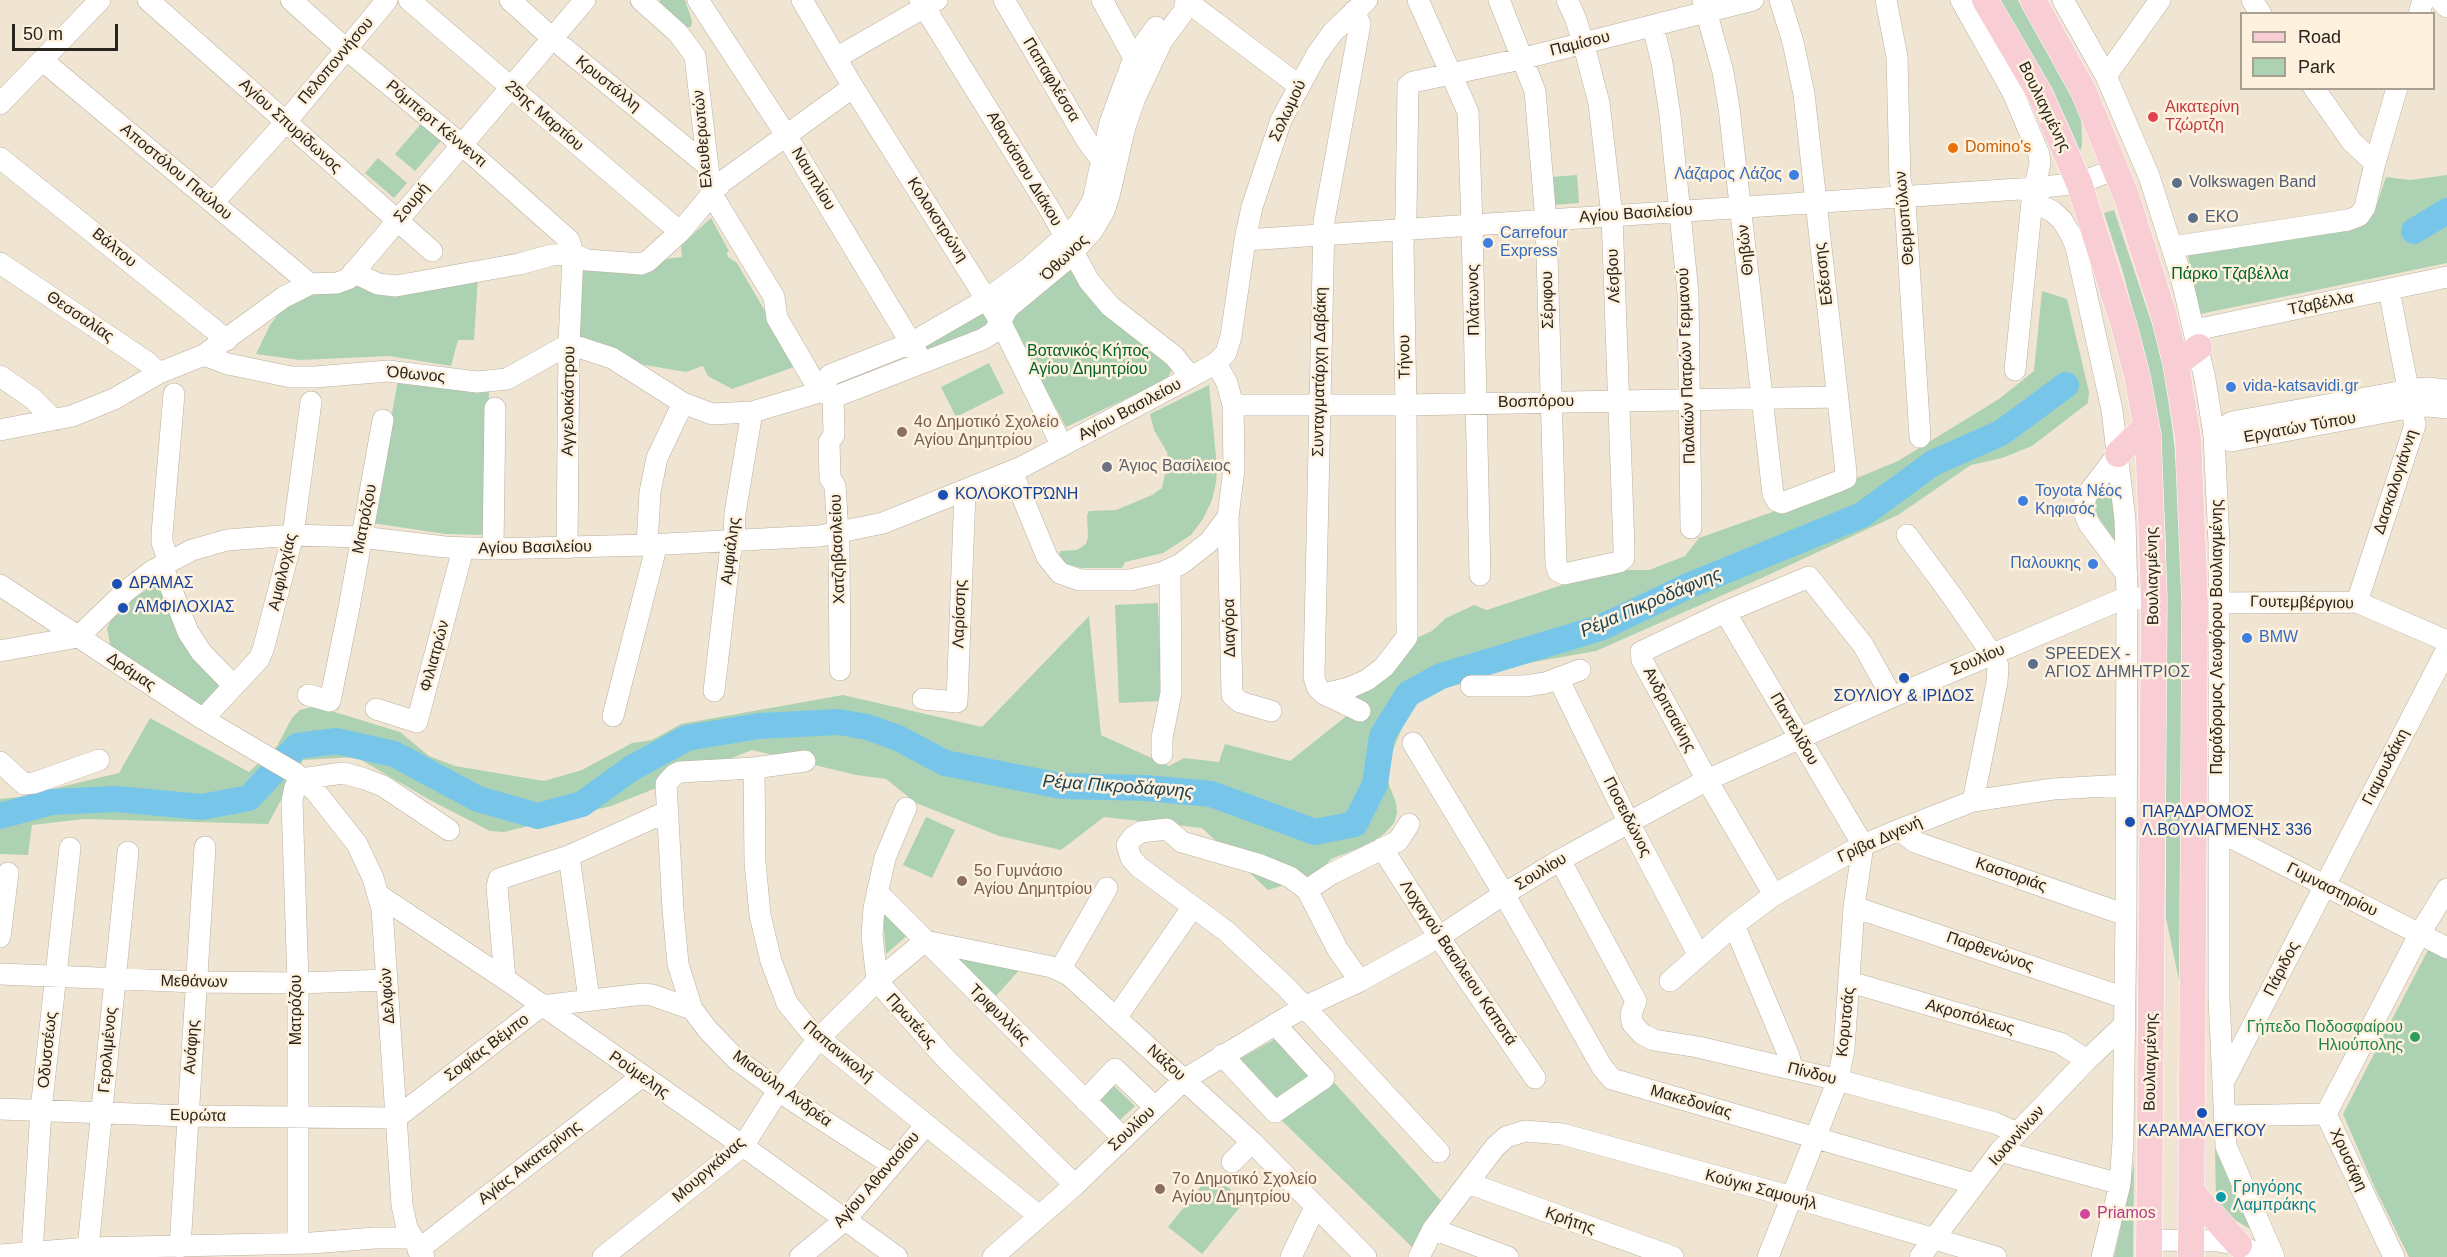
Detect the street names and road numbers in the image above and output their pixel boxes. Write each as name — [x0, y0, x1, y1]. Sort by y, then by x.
street label: Πελοποννήσου — [294, 14, 378, 108]
street label: Παμίσου — [1548, 27, 1612, 61]
street label: Παπαφλέσσα — [1018, 34, 1084, 126]
street label: Κρυστάλλη — [571, 52, 645, 116]
street label: Βουλιαγμένης — [2014, 59, 2074, 155]
street label: Αγίου Σπυρίδωνος — [235, 75, 345, 177]
street label: Ρόμπερτ Κέννεντι — [382, 76, 490, 172]
street label: 25ης Μαρτίου — [501, 77, 587, 155]
street label: Σολωμού — [1265, 77, 1311, 145]
street label: Ελευθερωτών — [689, 89, 717, 189]
street label: Αθανάσιου Διάκου — [982, 108, 1066, 230]
street label: Αποστόλου Παύλου — [116, 120, 236, 224]
street label: Ναυπλίου — [787, 144, 839, 214]
street label: Θερμοπύλων — [1891, 170, 1919, 266]
street label: Κολοκοτρώνη — [903, 174, 971, 266]
street label: Σουρή — [390, 179, 434, 227]
street label: Αγίου Βασιλείου — [1579, 200, 1693, 228]
street label: Βάλτου — [88, 224, 140, 272]
street label: Θηβών — [1734, 224, 1758, 276]
street label: Όθωνος — [1037, 231, 1093, 285]
street label: Εδέσσης — [1811, 242, 1837, 306]
street label: Λέσβου — [1603, 248, 1625, 304]
street label: Πλάτωνος — [1464, 264, 1484, 336]
street label: Παλαιών Πατρών Γερμανού — [1674, 267, 1700, 465]
street label: Σέριφου — [1538, 271, 1558, 329]
street label: Θεσσαλίας — [43, 287, 117, 347]
street label: Συνταγματάρχη Δαβάκη — [1309, 287, 1331, 457]
street label: Τζαβέλλα — [2287, 288, 2355, 320]
street label: Τήνου — [1395, 335, 1415, 379]
street label: Αγγελοκάστρου — [558, 346, 580, 456]
street label: Όθωνος — [386, 363, 446, 387]
street label: Αγίου Βασιλείου — [1075, 375, 1185, 445]
street label: Βοσπόρου — [1498, 392, 1574, 412]
street label: Εργατών Τύπου — [2242, 409, 2358, 447]
street label: Δασκαλογιάννη — [2370, 427, 2422, 537]
street label: Ματρόζου — [349, 483, 381, 555]
street label: Χατζηβασιλείου — [826, 494, 850, 604]
street label: Παράδρομος Λεωφόρου Βουλιαγμένης — [2208, 499, 2228, 775]
street label: Αμφιάλης — [717, 516, 745, 586]
street label: Βουλιαγμένης — [2143, 527, 2163, 625]
street label: Αμφιλοχίας — [265, 531, 301, 613]
street label: Αγίου Βασιλείου — [478, 537, 592, 559]
street label: Λαρίσσης — [949, 579, 971, 649]
street label: Γουτεμβέργιου — [2250, 592, 2354, 614]
street label: Διαγόρα — [1220, 598, 1240, 658]
street label: Φιλιατρών — [416, 618, 454, 694]
street label: Σουλίου — [1948, 640, 2008, 680]
street label: Δράμας — [103, 649, 159, 695]
street label: Ανδριτσαίνης — [1639, 664, 1699, 756]
street label: Παντελίδου — [1766, 689, 1822, 769]
street label: Γιαμουδάκη — [2359, 726, 2413, 808]
street label: Ποσειδώνος — [1599, 774, 1655, 860]
street label: Γρίβα Διγενή — [1835, 813, 1925, 867]
street label: Σουλίου — [1512, 849, 1570, 895]
street label: Καστοριάς — [1973, 854, 2049, 896]
street label: Γυμναστηρίου — [2283, 859, 2381, 921]
street label: Λοχαγού Βασίλειου Καποτά — [1395, 877, 1521, 1049]
street label: Παρθενώνος — [1944, 928, 2036, 976]
street label: Πάριδος — [2260, 938, 2304, 1000]
street label: Δελφών — [376, 967, 400, 1025]
street label: Μεθάνων — [160, 972, 228, 992]
street label: Ματρόζου — [287, 975, 307, 1045]
street label: Τριφυλλίας — [965, 981, 1033, 1049]
street label: Κορυτσάς — [1833, 986, 1859, 1058]
street label: Πρωτέως — [882, 990, 940, 1052]
street label: Ακροπόλεως — [1923, 995, 2017, 1039]
street label: Γερολιμένος — [95, 1006, 121, 1094]
street label: Σοφίας Βέμπο — [441, 1010, 533, 1086]
street label: Οδυσσέως — [34, 1011, 62, 1089]
street label: Βουλιαγμένης — [2141, 1013, 2161, 1111]
street label: Παπανικολή — [799, 1017, 877, 1087]
street label: Ανάφης — [181, 1019, 203, 1075]
street label: Νάξου — [1143, 1041, 1189, 1085]
street label: Ρούμελης — [605, 1047, 673, 1103]
street label: Μιαούλη Ανδρέα — [729, 1047, 835, 1131]
street label: Πίνδου — [1786, 1059, 1838, 1089]
street label: Μακεδονίας — [1648, 1081, 1734, 1123]
street label: Ιωαννίνων — [1985, 1102, 2049, 1170]
street label: Σουλίου — [1105, 1103, 1159, 1155]
street label: Ευρώτα — [170, 1106, 226, 1126]
street label: Αγίας Αικατερίνης — [475, 1117, 585, 1209]
street label: Χρυσάφη — [2325, 1126, 2371, 1194]
street label: Αγίου Αθανασίου — [830, 1128, 924, 1232]
street label: Μουργκάνας — [669, 1133, 749, 1207]
street label: Κούγκι Σαμουήλ — [1703, 1166, 1819, 1214]
street label: Κρήτης — [1542, 1204, 1598, 1238]

